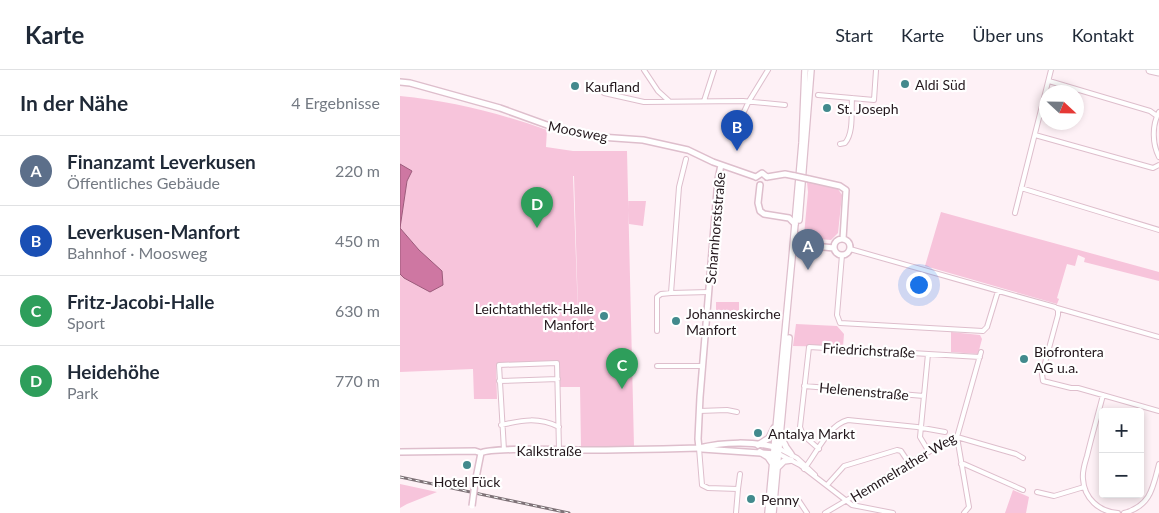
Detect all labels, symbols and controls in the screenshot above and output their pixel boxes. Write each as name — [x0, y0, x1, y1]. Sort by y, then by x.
text: Karte — [25, 20, 84, 49]
text: Start — [835, 24, 873, 46]
text: Karte — [901, 24, 944, 46]
text: Über uns — [972, 24, 1044, 46]
text: Kontakt — [1072, 24, 1134, 46]
place label: Aldi Süd — [915, 76, 966, 93]
place label: Kaufland — [585, 78, 640, 95]
marker: Aldi Süd — [899, 78, 911, 90]
marker: Kaufland — [569, 80, 581, 92]
north arrow — [1039, 85, 1084, 130]
text: In der Nähe — [20, 90, 128, 115]
text: 4 Ergebnisse — [291, 93, 380, 112]
place label: St. Joseph — [837, 100, 899, 117]
marker: St. Joseph — [821, 102, 833, 114]
pin: B — [721, 110, 753, 151]
street label: Moosweg — [547, 117, 609, 145]
text: Finanzamt Leverkusen — [67, 150, 256, 173]
text: A — [30, 161, 42, 180]
text: 220 m — [335, 161, 380, 180]
street label: Scharnhorststraße — [702, 171, 728, 285]
text: Öffentliches Gebäude — [67, 173, 220, 192]
pin: D — [521, 187, 553, 228]
text: Leverkusen-Manfort — [67, 220, 240, 243]
pin: A — [792, 229, 824, 270]
text: B — [31, 231, 41, 250]
text: 450 m — [335, 231, 380, 250]
text: Bahnhof · Moosweg — [67, 243, 207, 262]
your location — [906, 272, 932, 298]
text: Fritz-Jacobi-Halle — [67, 290, 214, 313]
place label: Leichtathletik-Halle Manfort — [475, 300, 594, 333]
text: C — [31, 301, 41, 320]
text: 630 m — [335, 301, 380, 320]
place label: Johanneskirche Manfort — [686, 305, 781, 338]
marker: Leichtathletik-Halle Manfort — [598, 310, 610, 322]
text: Sport — [67, 313, 105, 332]
marker: Johanneskirche Manfort — [670, 315, 682, 327]
street label: Friedrichstraße — [822, 339, 916, 361]
place label: Biofrontera AG u.a. — [1034, 343, 1104, 376]
pin: C — [606, 348, 638, 389]
marker: Biofrontera AG u.a. — [1018, 353, 1030, 365]
text: Heidehöhe — [67, 360, 160, 383]
text: D — [30, 371, 42, 390]
text: 770 m — [335, 371, 380, 390]
street label: Helenenstraße — [818, 379, 910, 403]
text: Park — [67, 383, 98, 402]
map controls — [1099, 408, 1144, 498]
button: + — [1099, 408, 1144, 453]
place label: Antalya Markt — [768, 425, 855, 442]
marker: Antalya Markt — [752, 427, 764, 439]
street label: Hemmelrather Weg — [847, 429, 959, 505]
street label: Kalkstraße — [516, 442, 582, 459]
button: − — [1099, 453, 1144, 498]
marker: Hotel Fück — [461, 459, 473, 471]
place label: Hotel Fück — [434, 473, 501, 490]
place label: Penny — [761, 491, 800, 508]
marker: Penny — [745, 493, 757, 505]

